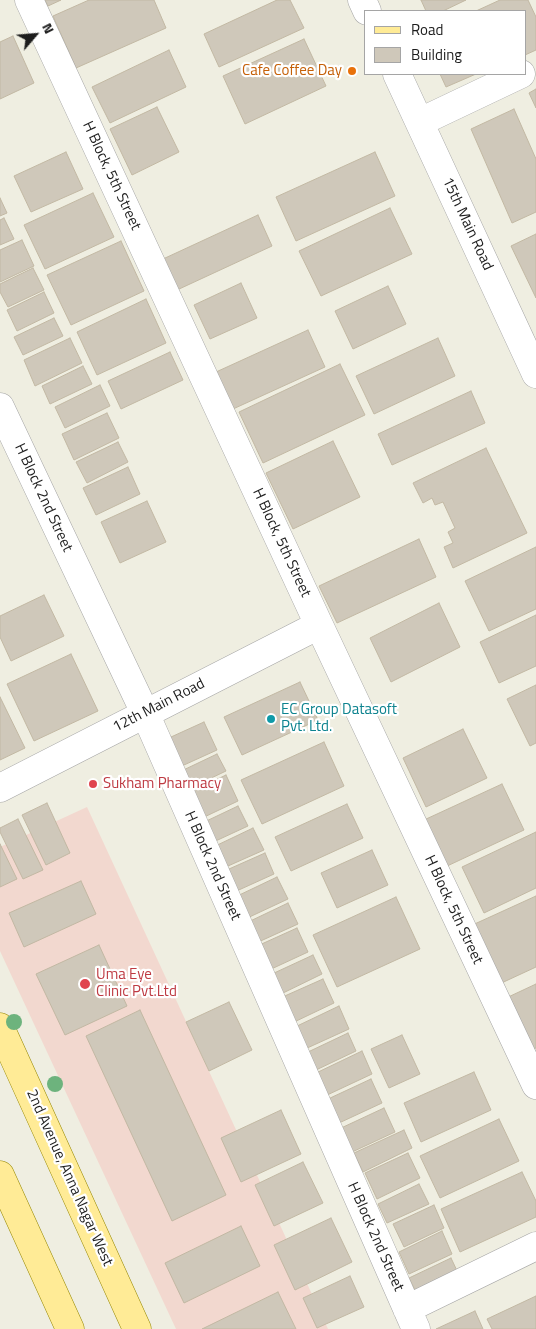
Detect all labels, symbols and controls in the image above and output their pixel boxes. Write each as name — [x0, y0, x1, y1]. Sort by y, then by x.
north arrow — [10, 10, 60, 60]
legend — [364, 10, 526, 75]
text: Road — [411, 18, 443, 41]
text: N — [37, 19, 60, 37]
text: Building — [411, 43, 462, 66]
place label: Cafe Coffee Day — [242, 62, 342, 80]
marker: Cafe Coffee Day — [346, 65, 358, 77]
street label: H Block, 5th Street — [78, 119, 144, 233]
street label: 15th Main Road — [438, 175, 496, 273]
street label: H Block 2nd Street — [10, 441, 76, 555]
street label: H Block, 5th Street — [248, 486, 314, 600]
street label: 12th Main Road — [110, 675, 208, 737]
place label: EC Group Datasoft Pvt. Ltd. — [281, 701, 397, 736]
marker: EC Group Datasoft Pvt. Ltd. — [265, 713, 277, 725]
place label: Sukham Pharmacy — [103, 775, 221, 793]
marker: Sukham Pharmacy — [87, 778, 99, 790]
street label: H Block 2nd Street — [180, 809, 244, 923]
street label: H Block, 5th Street — [420, 853, 486, 967]
place label: Uma Eye Clinic Pvt.Ltd — [96, 966, 177, 1001]
marker: Uma Eye Clinic Pvt.Ltd — [78, 977, 92, 991]
street label: 2nd Avenue, Anna Nagar West — [22, 1087, 116, 1269]
street label: H Block 2nd Street — [343, 1180, 407, 1294]

